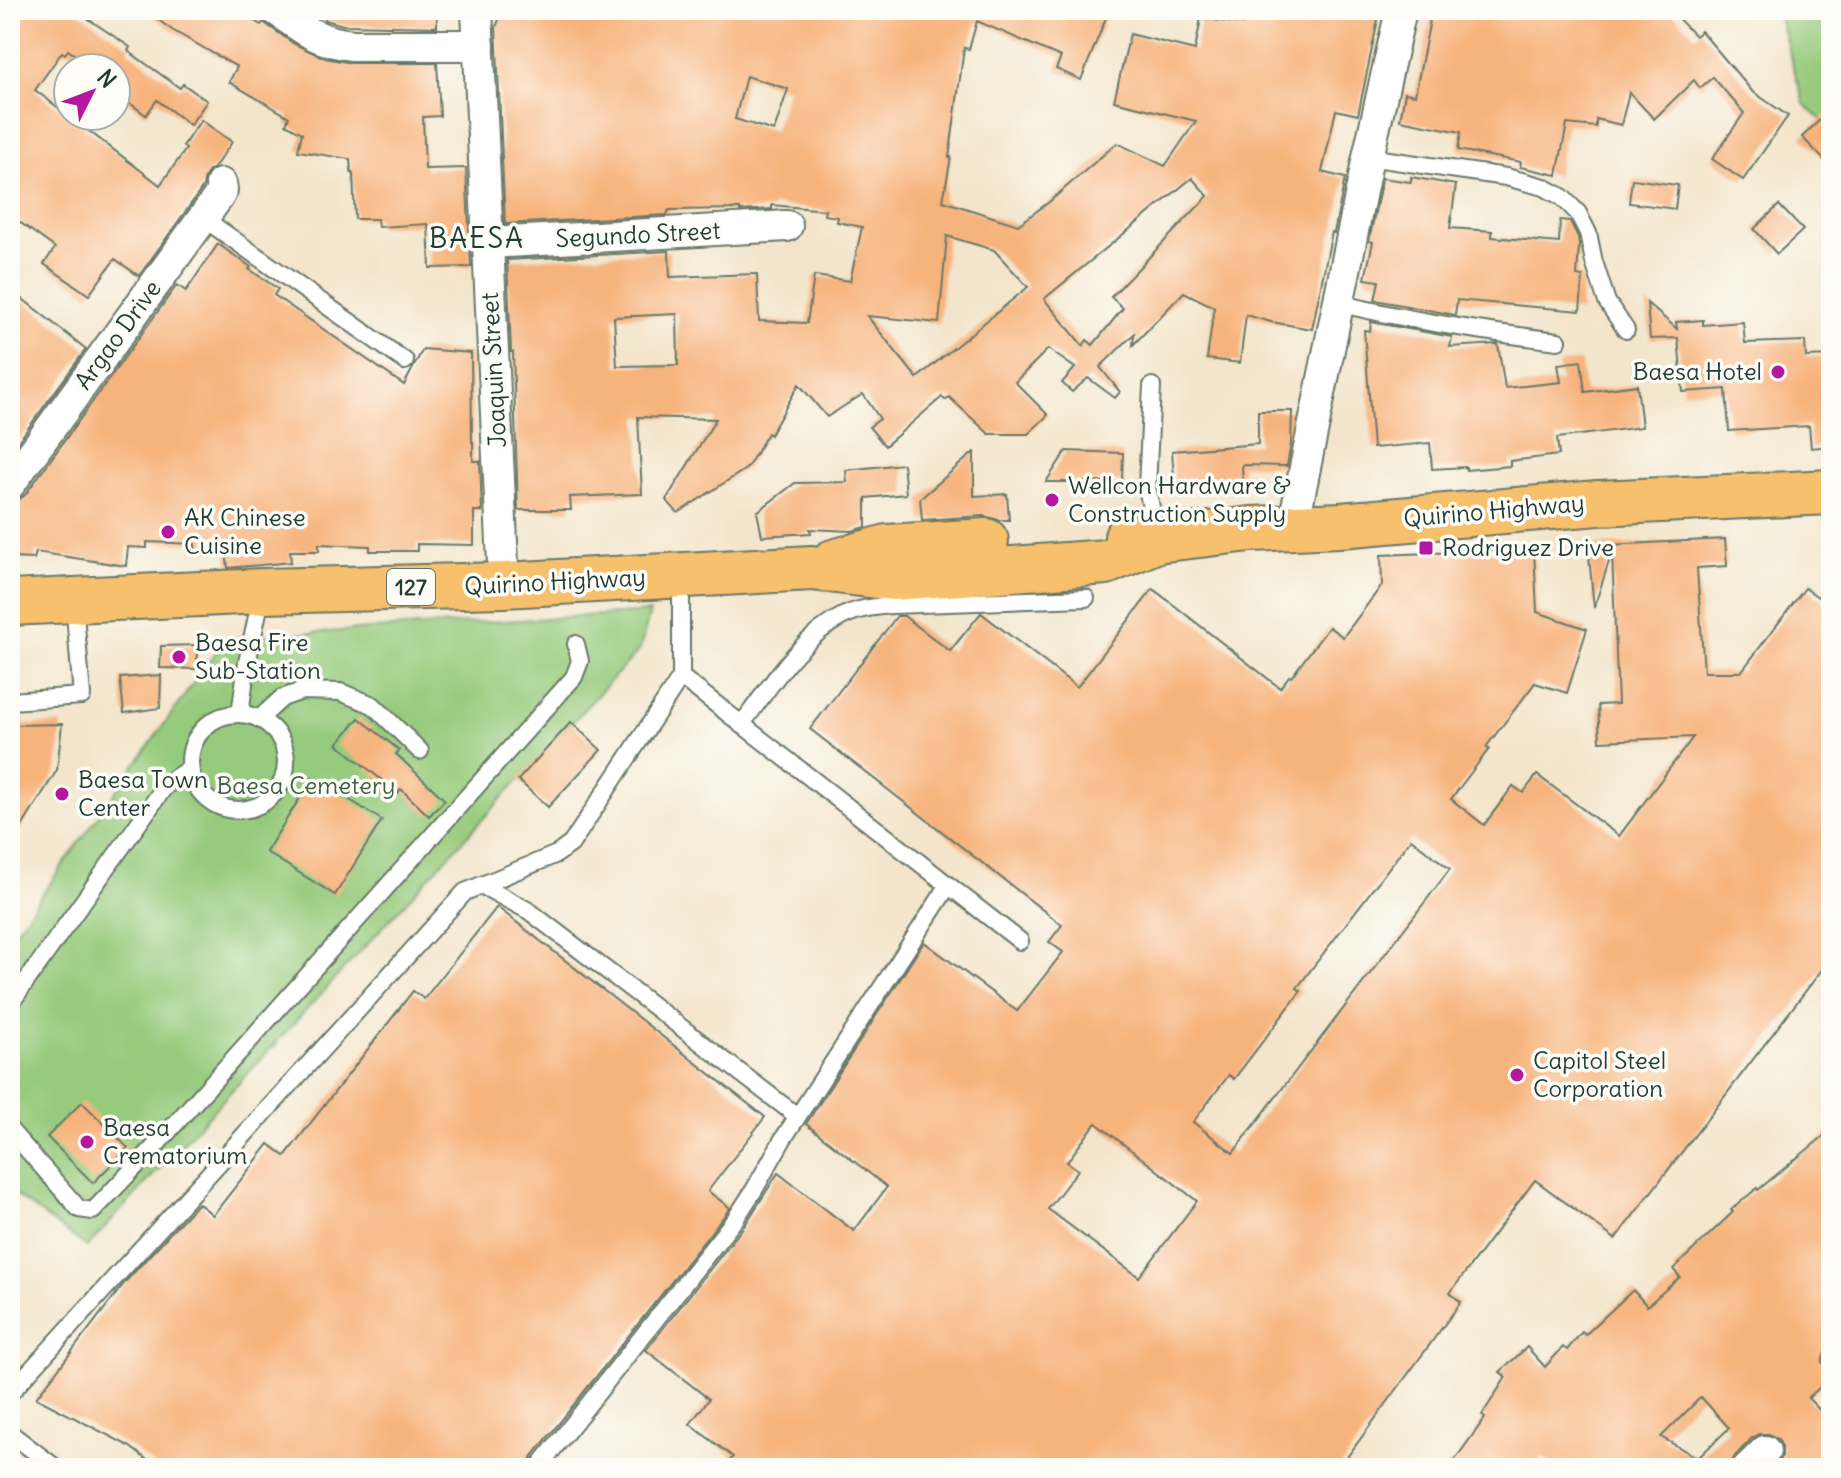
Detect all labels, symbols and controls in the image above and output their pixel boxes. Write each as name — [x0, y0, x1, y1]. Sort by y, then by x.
north arrow — [52, 52, 132, 132]
text: N — [91, 64, 122, 94]
street label: Segundo Street — [555, 215, 721, 253]
district label: BAESA — [429, 220, 525, 256]
street label: Argao Drive — [67, 274, 167, 395]
street label: Joaquin Street — [474, 292, 512, 449]
place label: Baesa Hotel — [1633, 356, 1762, 386]
marker: Baesa Hotel — [1769, 363, 1787, 381]
place label: Wellcon Hardware & Construction Supply — [1068, 470, 1291, 528]
street label: Quirino Highway — [1402, 487, 1586, 533]
marker: Wellcon Hardware & Construction Supply — [1043, 491, 1061, 509]
place label: AK Chinese Cuisine — [184, 502, 306, 560]
marker: AK Chinese Cuisine — [159, 523, 177, 541]
place label: Rodriguez Drive — [1442, 532, 1614, 562]
marker: Rodriguez Drive — [1417, 539, 1435, 557]
street label: Quirino Highway — [464, 561, 646, 601]
road number: 127 — [387, 569, 435, 605]
place label: Baesa Fire Sub-Station — [195, 627, 321, 685]
marker: Baesa Fire Sub-Station — [170, 648, 188, 666]
place label: Baesa Town Center — [78, 764, 208, 822]
park label: Baesa Cemetery — [217, 770, 395, 800]
marker: Baesa Town Center — [53, 785, 71, 803]
place label: Capitol Steel Corporation — [1533, 1045, 1666, 1103]
marker: Capitol Steel Corporation — [1508, 1066, 1526, 1084]
place label: Baesa Crematorium — [103, 1112, 247, 1170]
marker: Baesa Crematorium — [78, 1133, 96, 1151]

